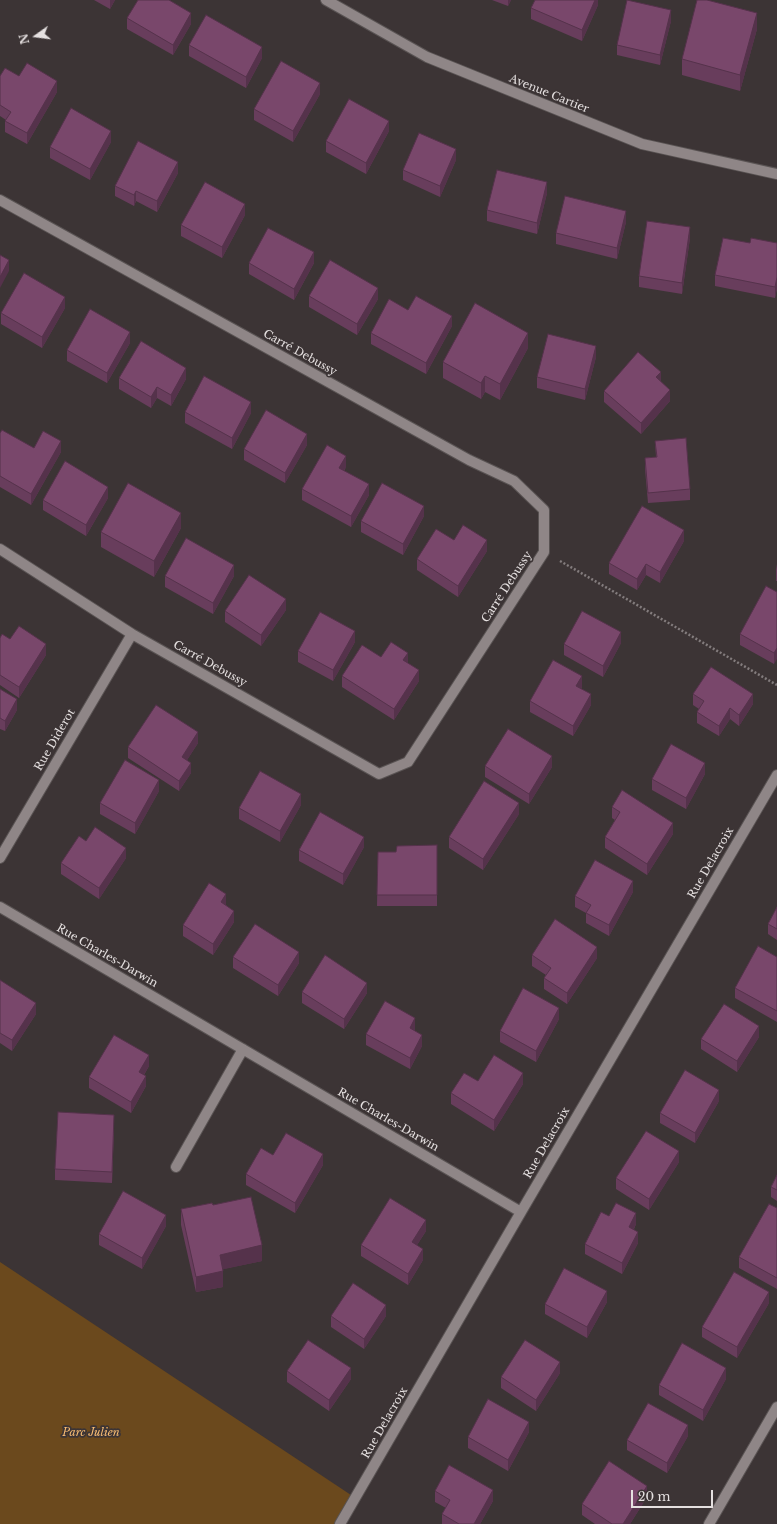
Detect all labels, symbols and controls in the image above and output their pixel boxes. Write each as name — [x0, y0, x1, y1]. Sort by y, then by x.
north arrow — [16, 16, 56, 56]
text: N — [16, 32, 32, 46]
street label: Avenue Cartier — [507, 72, 591, 116]
street label: Carré Debussy — [261, 327, 339, 379]
street label: Carré Debussy — [479, 549, 535, 625]
street label: Carré Debussy — [171, 638, 249, 690]
street label: Rue Diderot — [32, 707, 78, 773]
street label: Rue Delacroix — [685, 825, 737, 901]
street label: Rue Charles-Darwin — [54, 922, 160, 990]
street label: Rue Charles-Darwin — [335, 1086, 441, 1154]
street label: Rue Delacroix — [521, 1105, 573, 1181]
street label: Rue Delacroix — [359, 1385, 411, 1461]
park label: Parc Julien — [62, 1426, 120, 1440]
scale bar — [633, 1482, 715, 1508]
text: 20 m — [638, 1489, 670, 1504]

